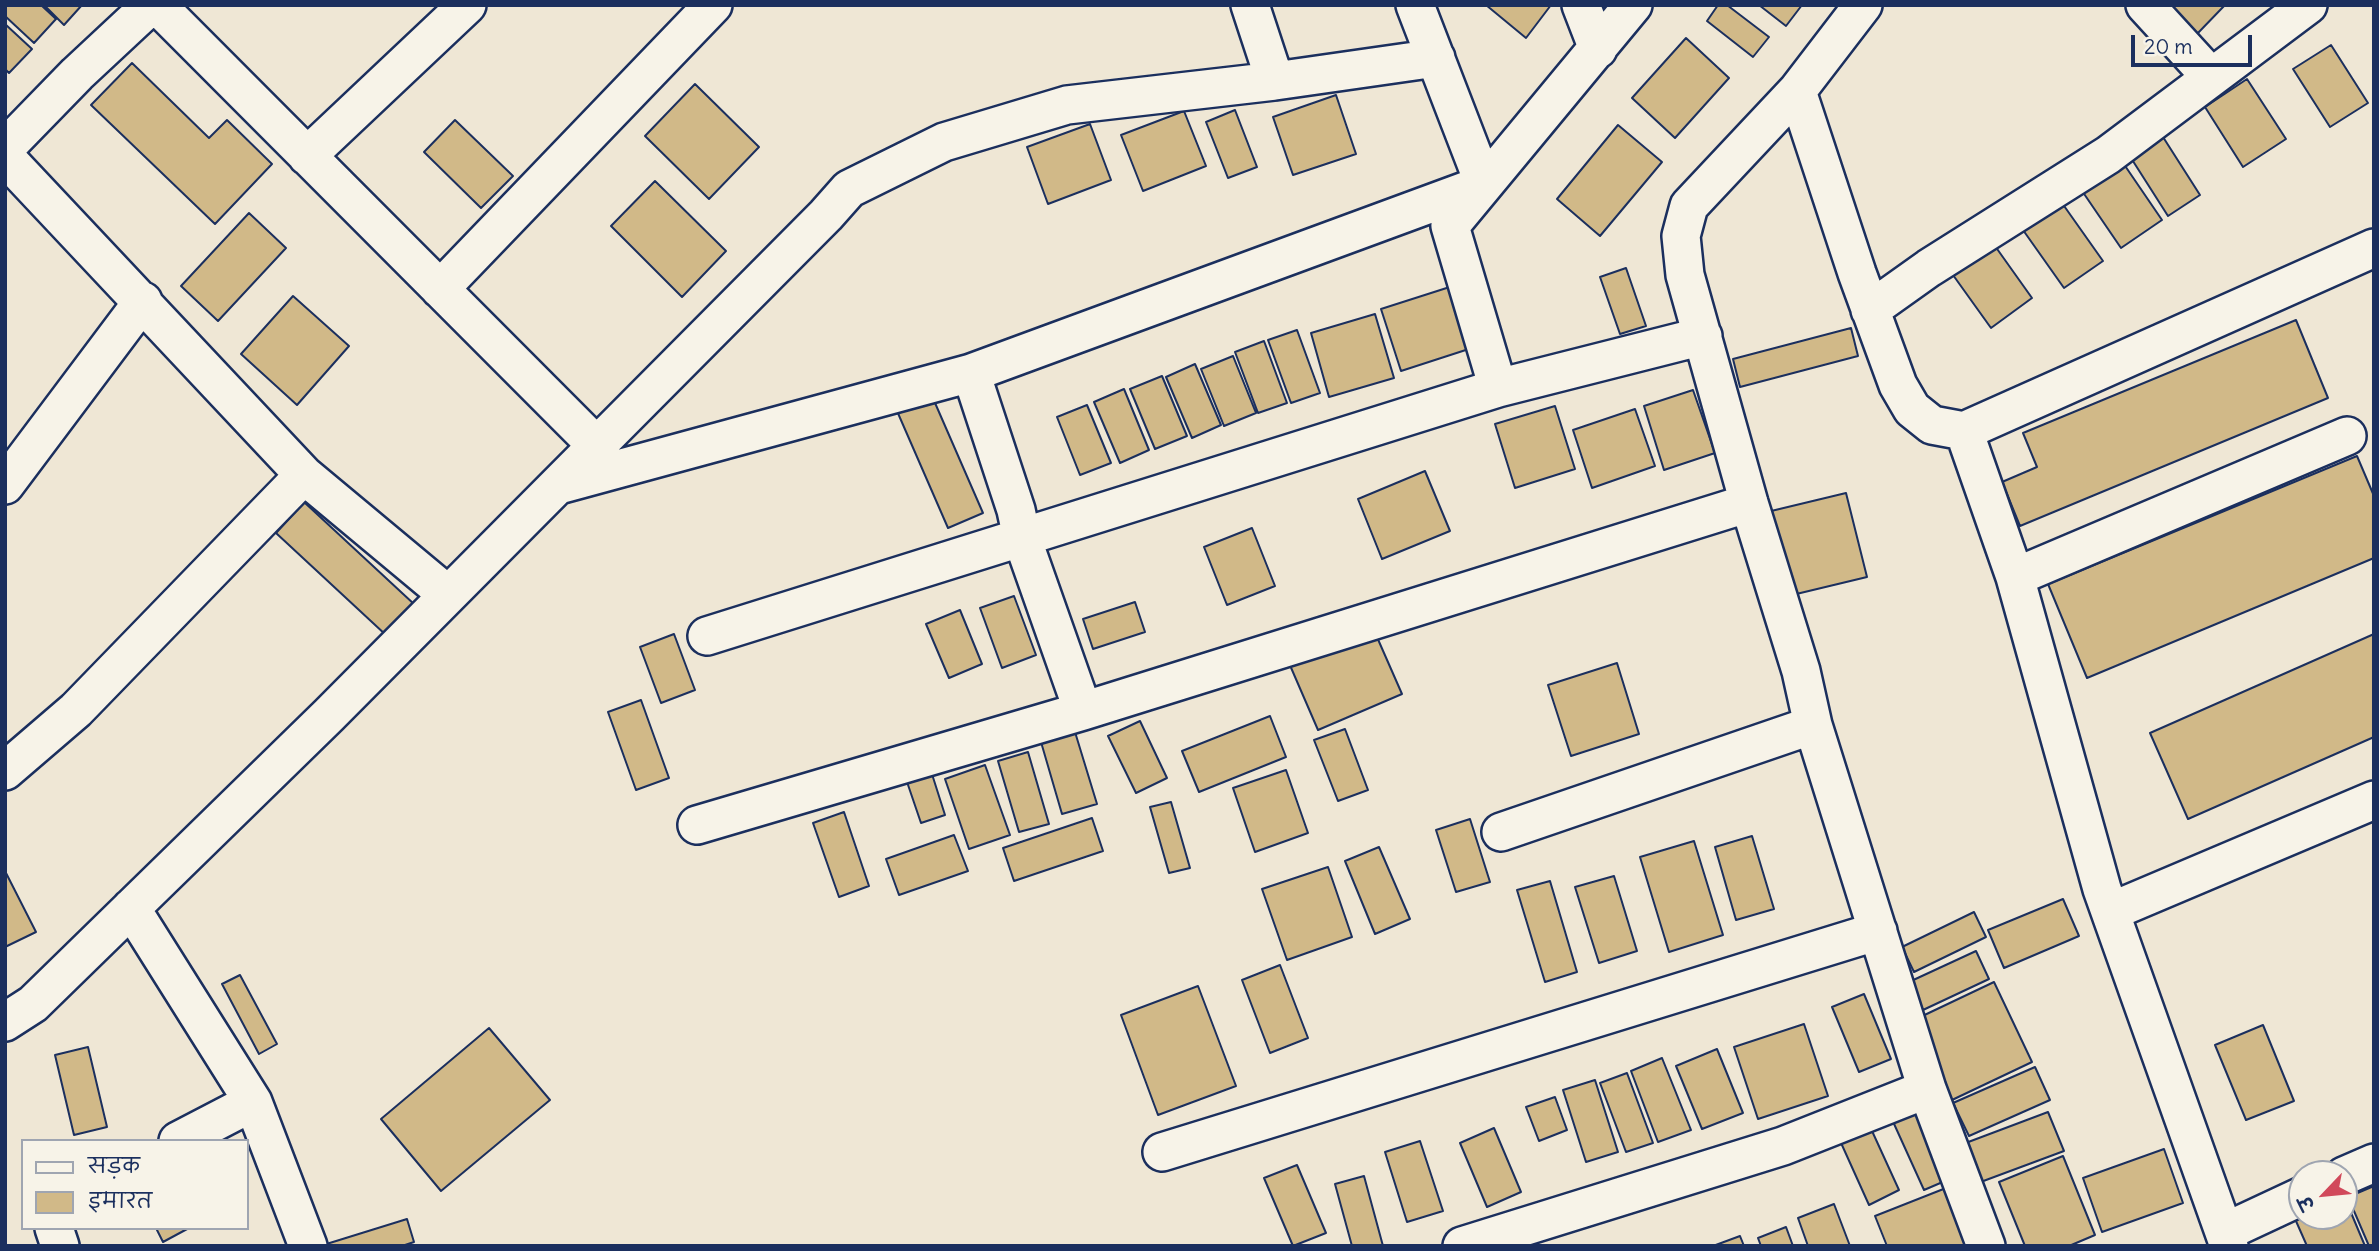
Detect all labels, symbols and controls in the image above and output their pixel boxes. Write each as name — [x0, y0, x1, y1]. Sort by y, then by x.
scale bar — [2134, 21, 2255, 65]
text: 20 m — [2144, 33, 2193, 60]
legend — [21, 1139, 248, 1230]
text: सड़क — [88, 1152, 140, 1179]
north arrow — [2288, 1160, 2358, 1230]
text: इमारत — [88, 1187, 152, 1214]
text: उ — [2292, 1192, 2319, 1214]

